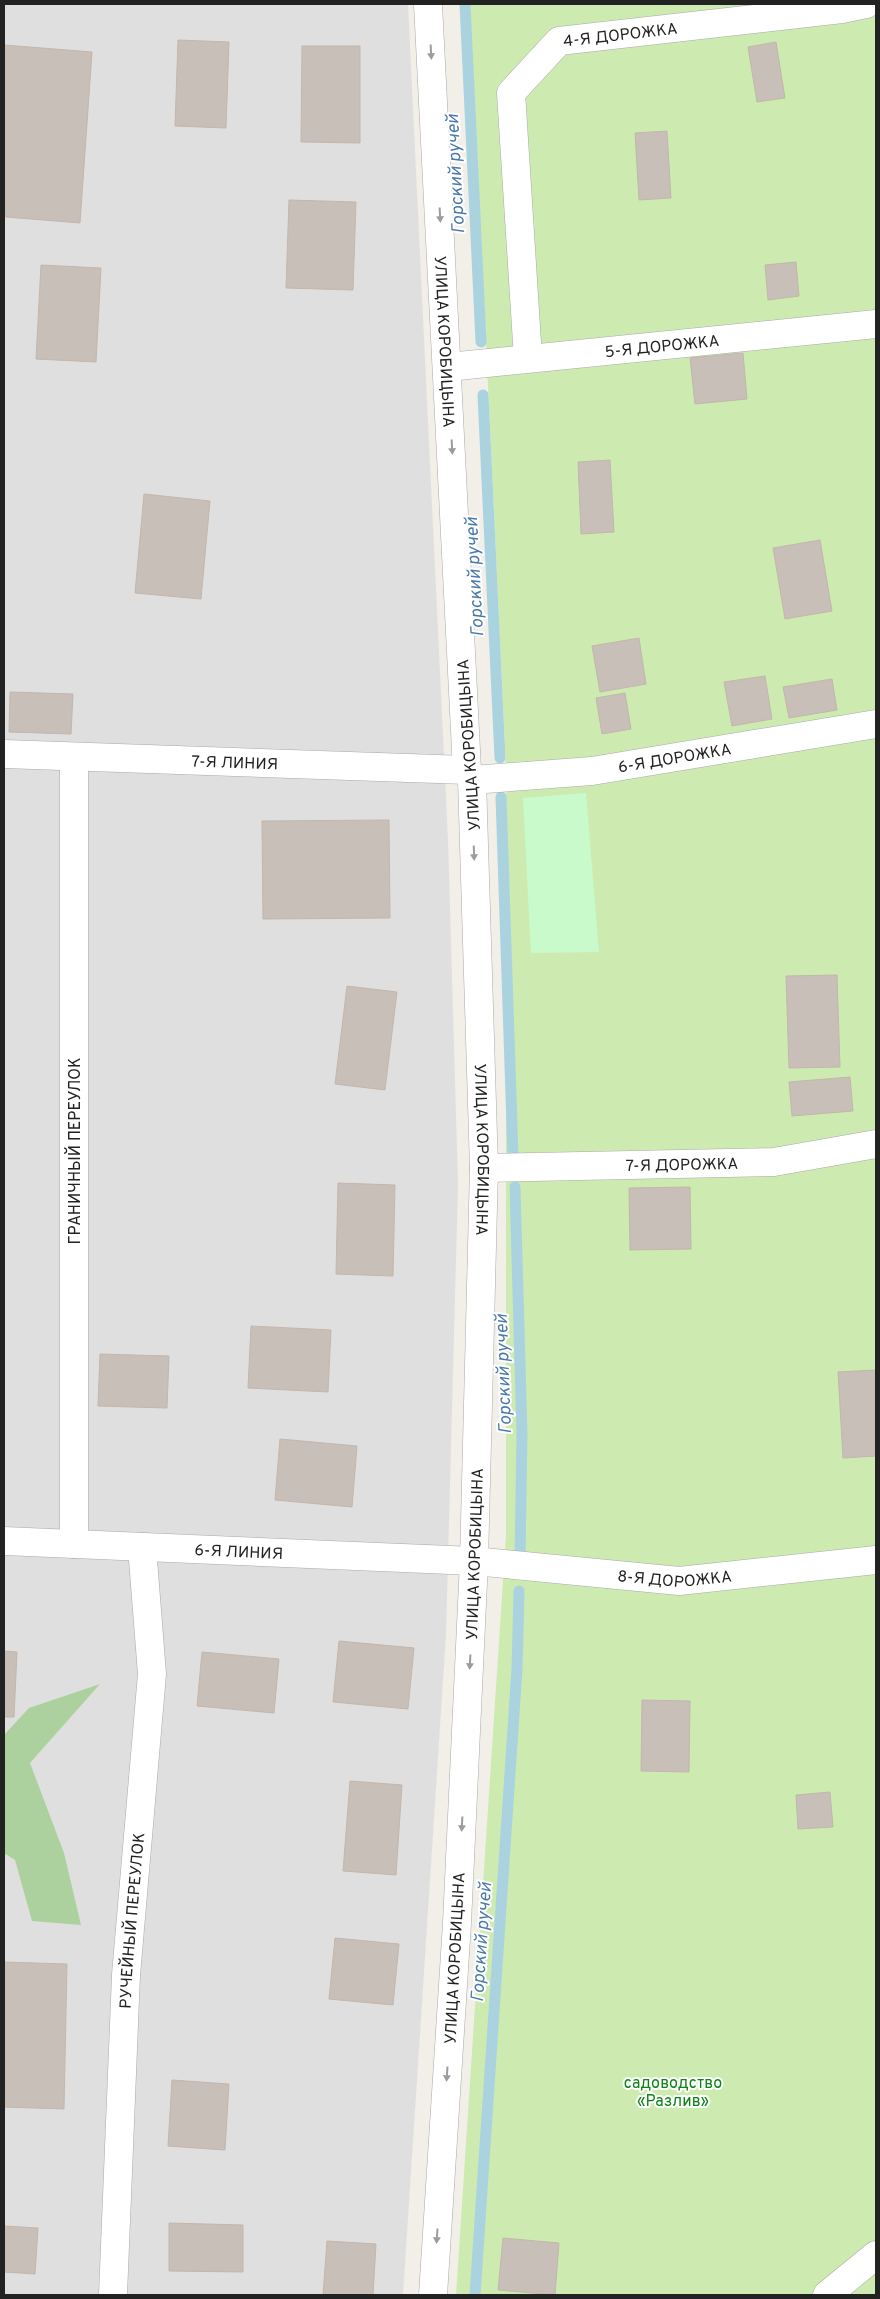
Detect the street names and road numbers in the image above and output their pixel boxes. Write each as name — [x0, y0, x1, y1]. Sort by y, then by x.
street label: 4-Я ДОРОЖКА — [562, 20, 679, 52]
street label: УЛИЦА КОРОБИЦЫНА — [429, 255, 458, 428]
street label: 5-Я ДОРОЖКА — [604, 332, 720, 363]
street label: УЛИЦА КОРОБИЦЫНА — [454, 658, 486, 831]
street label: 6-Я ДОРОЖКА — [617, 740, 733, 779]
street label: 7-Я ЛИНИЯ — [191, 752, 278, 775]
street label: ГРАНИЧНЫЙ ПЕРЕУЛОК — [64, 1058, 86, 1244]
street label: УЛИЦА КОРОБИЦЫНА — [469, 1063, 492, 1236]
street label: 7-Я ДОРОЖКА — [625, 1155, 739, 1177]
street label: УЛИЦА КОРОБИЦЫНА — [463, 1468, 489, 1640]
street label: 6-Я ЛИНИЯ — [194, 1541, 283, 1565]
street label: 8-Я ДОРОЖКА — [616, 1567, 733, 1593]
street label: РУЧЕЙНЫЙ ПЕРЕУЛОК — [117, 1832, 150, 2009]
street label: УЛИЦА КОРОБИЦЫНА — [442, 1872, 470, 2045]

